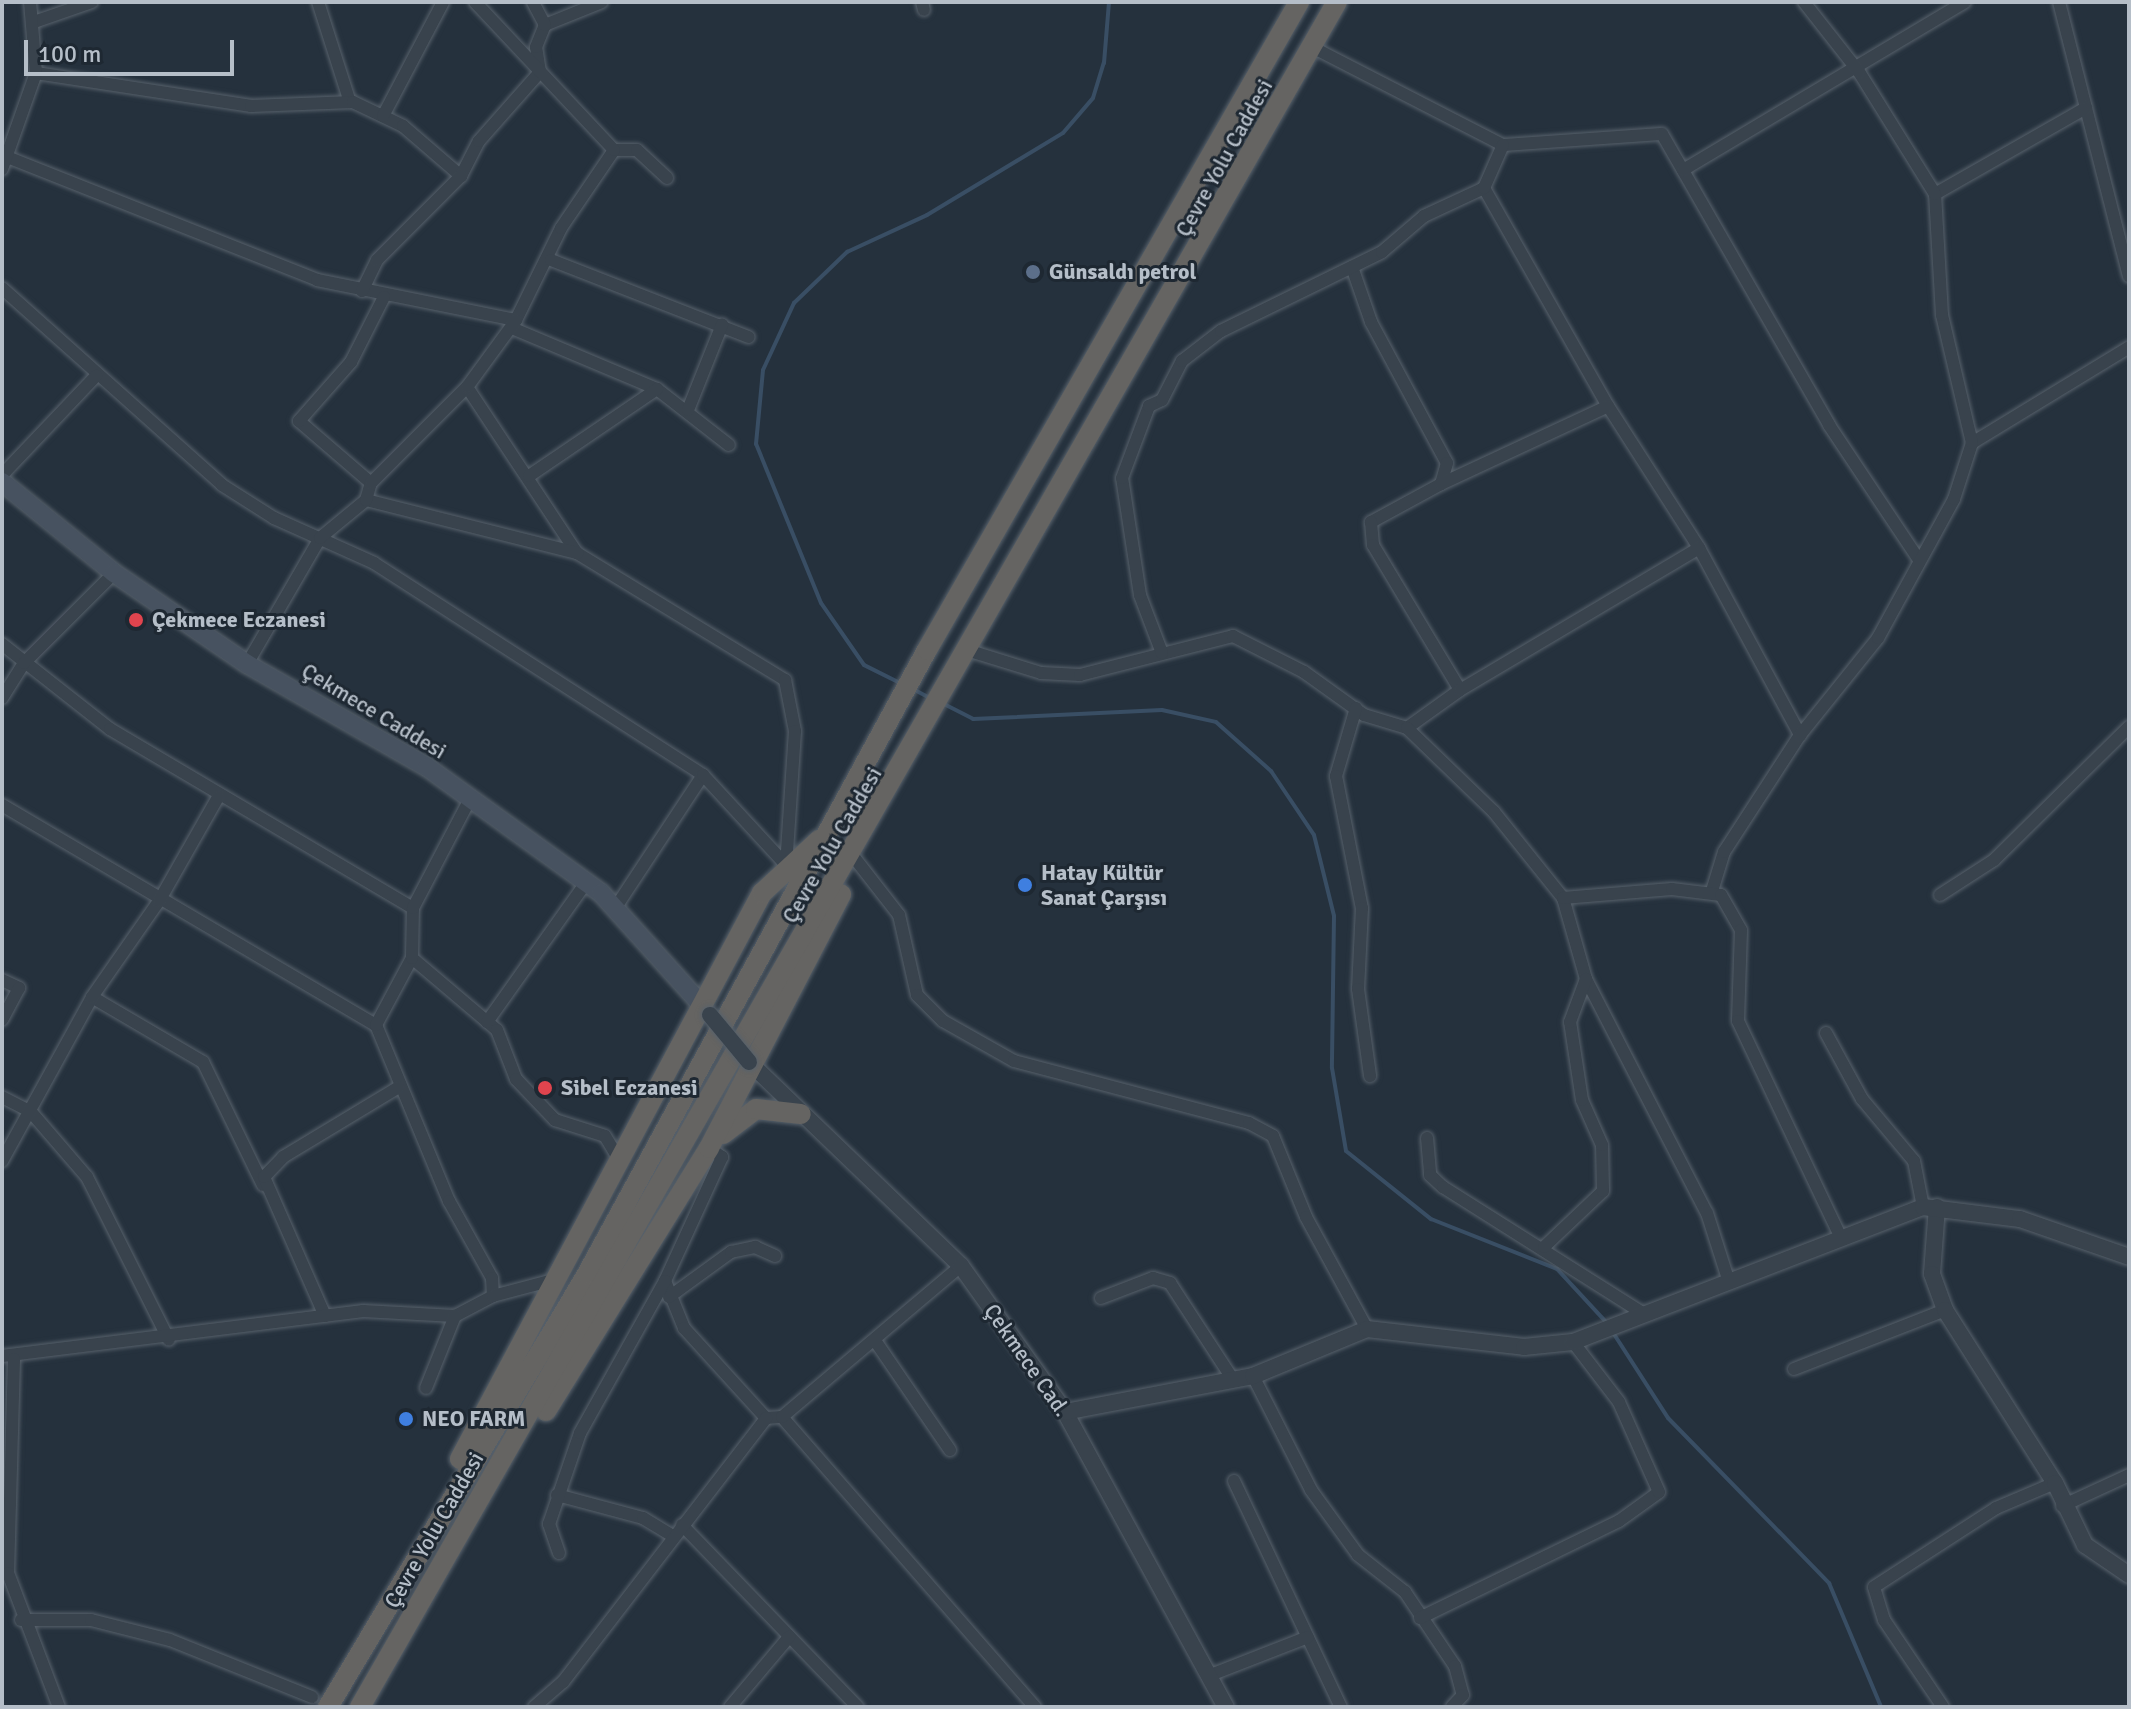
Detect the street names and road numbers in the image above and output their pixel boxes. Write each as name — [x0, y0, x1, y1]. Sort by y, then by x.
street label: Çevre Yolu Caddesi — [1170, 75, 1278, 241]
street label: Çekmece Caddesi — [297, 657, 451, 765]
street label: Çevre Yolu Caddesi — [777, 762, 887, 928]
street label: Çekmece Cad. — [978, 1299, 1076, 1421]
street label: Çevre Yolu Caddesi — [379, 1447, 489, 1613]

